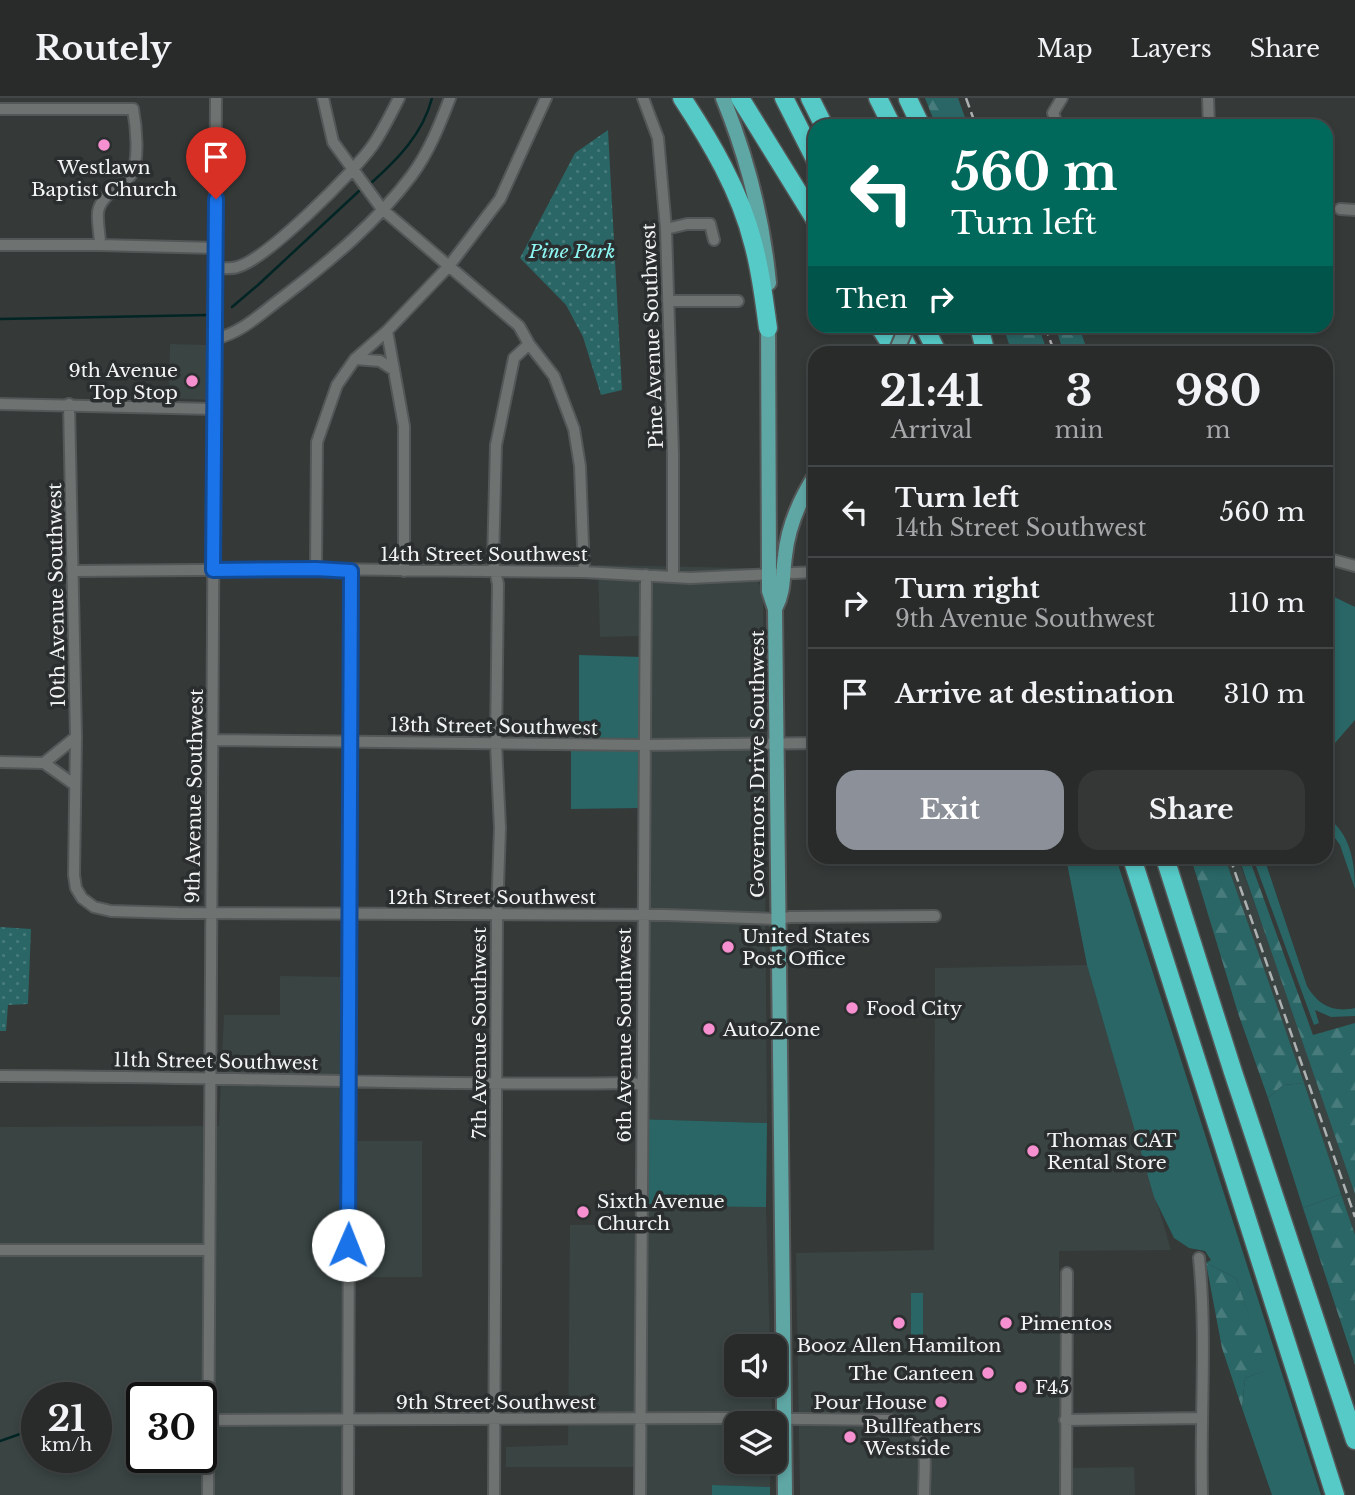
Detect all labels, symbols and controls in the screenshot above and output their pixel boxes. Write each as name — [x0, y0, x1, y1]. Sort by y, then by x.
text: Routely — [35, 28, 171, 69]
text: Map — [1037, 34, 1093, 63]
text: Layers — [1131, 34, 1212, 63]
text: Share — [1250, 34, 1320, 63]
pin — [186, 127, 246, 199]
marker: Westlawn Baptist Church — [96, 137, 112, 153]
icon: arrive — [197, 138, 235, 176]
text: 560 m — [951, 142, 1117, 203]
icon: left — [836, 147, 927, 238]
place label: Westlawn Baptist Church — [31, 156, 177, 201]
text: Turn left — [951, 203, 1097, 243]
street label: Pine Avenue Southwest — [637, 222, 668, 449]
park label: Pine Park — [528, 240, 615, 263]
icon: right — [922, 280, 960, 318]
text: Then — [836, 283, 908, 315]
place label: 9th Avenue Top Stop — [68, 359, 178, 404]
text: 21:41 — [880, 365, 983, 417]
text: 3 — [1066, 365, 1092, 417]
text: 980 — [1175, 365, 1261, 417]
marker: 9th Avenue Top Stop — [184, 373, 200, 389]
text: Arrival — [891, 416, 972, 444]
text: min — [1055, 416, 1103, 444]
text: m — [1206, 416, 1230, 444]
street label: 10th Avenue Southwest — [43, 482, 70, 707]
text: Turn left — [895, 482, 1019, 514]
icon: left — [836, 493, 874, 531]
text: 560 m — [1220, 496, 1305, 528]
text: 14th Street Southwest — [895, 514, 1146, 542]
street label: 14th Street Southwest — [380, 543, 589, 566]
text: Turn right — [895, 573, 1040, 605]
icon: right — [836, 584, 874, 622]
text: 110 m — [1228, 587, 1305, 619]
text: 9th Avenue Southwest — [895, 605, 1155, 633]
street label: Governors Drive Southwest — [746, 629, 769, 898]
icon: arrive — [836, 675, 874, 713]
text: Arrive at destination — [895, 678, 1175, 710]
text: 310 m — [1223, 678, 1305, 710]
street label: 9th Avenue Southwest — [181, 688, 208, 904]
street label: 13th Street Southwest — [390, 713, 599, 740]
button: Exit — [836, 770, 1064, 850]
button: Share — [1078, 770, 1305, 850]
street label: 12th Street Southwest — [388, 886, 597, 909]
place label: United States Post Office — [742, 925, 870, 970]
street label: 7th Avenue Southwest — [468, 926, 491, 1139]
street label: 6th Avenue Southwest — [613, 927, 636, 1142]
marker: United States Post Office — [720, 939, 736, 955]
place label: Food City — [866, 997, 962, 1020]
marker: Food City — [844, 1000, 860, 1016]
place label: AutoZone — [722, 1018, 820, 1041]
marker: AutoZone — [701, 1021, 717, 1037]
street label: 11th Street Southwest — [113, 1048, 320, 1075]
place label: Thomas CAT Rental Store — [1047, 1129, 1177, 1174]
marker: Thomas CAT Rental Store — [1025, 1143, 1041, 1159]
place label: Sixth Avenue Church — [597, 1190, 725, 1235]
marker: Sixth Avenue Church — [575, 1204, 591, 1220]
position arrow — [311, 1208, 385, 1282]
place label: Pimentos — [1020, 1312, 1112, 1335]
marker: Booz Allen Hamilton — [891, 1315, 907, 1331]
marker: Pimentos — [998, 1315, 1014, 1331]
map controls — [724, 1334, 787, 1474]
button: sound — [724, 1334, 787, 1397]
place label: Booz Allen Hamilton — [797, 1334, 1001, 1357]
place label: The Canteen — [848, 1362, 974, 1385]
marker: The Canteen — [980, 1365, 996, 1381]
place label: F45 — [1035, 1376, 1069, 1399]
marker: F45 — [1013, 1379, 1029, 1395]
speed limit sign: 30 — [126, 1382, 217, 1473]
street label: 9th Street Southwest — [396, 1391, 597, 1414]
place label: Pour House — [814, 1391, 927, 1414]
marker: Pour House — [933, 1394, 949, 1410]
text: 21 — [47, 1397, 86, 1440]
button: layers — [724, 1411, 787, 1474]
place label: Bullfeathers Westside — [863, 1415, 981, 1460]
marker: Bullfeathers Westside — [842, 1429, 858, 1445]
text: km/h — [41, 1434, 92, 1456]

